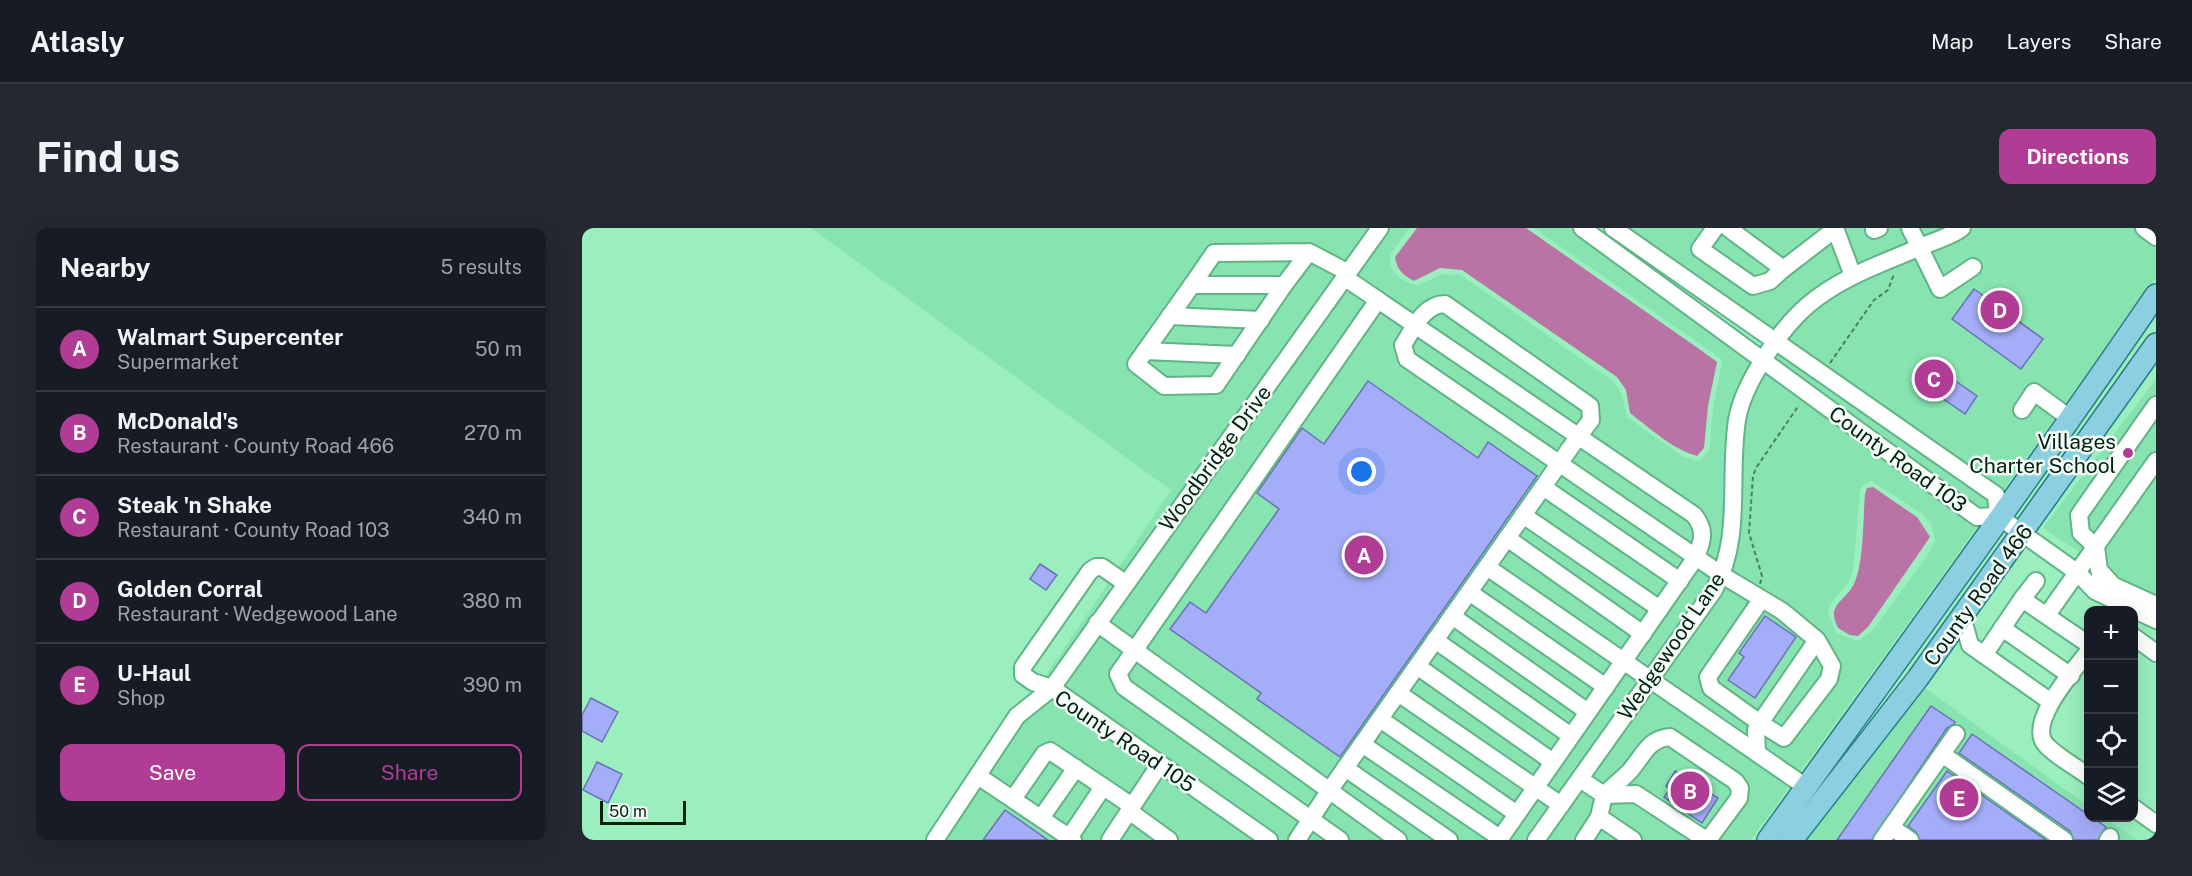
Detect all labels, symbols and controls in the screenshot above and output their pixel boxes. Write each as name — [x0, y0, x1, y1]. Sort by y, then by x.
text: Atlasly — [30, 25, 124, 58]
text: Map — [1931, 29, 1974, 54]
text: Layers — [2007, 29, 2071, 54]
text: Share — [2104, 29, 2162, 54]
button: Directions — [1999, 129, 2156, 184]
text: Find us — [36, 132, 180, 181]
text: Nearby — [60, 252, 150, 283]
text: 5 results — [440, 255, 522, 279]
pin: D — [1980, 288, 2020, 332]
text: Walmart Supercenter — [117, 324, 343, 350]
text: A — [72, 337, 87, 361]
text: 50 m — [475, 337, 522, 361]
text: Supermarket — [117, 350, 239, 374]
pin: C — [1914, 356, 1954, 402]
street label: Woodbridge Drive — [1154, 380, 1276, 536]
street label: County Road 103 — [1824, 401, 1972, 517]
text: McDonald's — [117, 408, 238, 434]
text: B — [73, 421, 86, 445]
text: 270 m — [464, 421, 522, 445]
place label: Villages Charter School — [1969, 429, 2116, 478]
text: Restaurant · County Road 466 — [117, 434, 394, 458]
marker: Villages Charter School — [2121, 446, 2135, 460]
your location — [1347, 457, 1376, 486]
text: Steak 'n Shake — [117, 492, 272, 518]
text: C — [72, 505, 87, 529]
text: 340 m — [462, 505, 522, 529]
text: Restaurant · County Road 103 — [117, 518, 390, 542]
street label: County Road 466 — [1918, 519, 2038, 671]
pin: A — [1344, 532, 1384, 578]
street label: Wedgewood Lane — [1612, 567, 1730, 725]
text: Golden Corral — [117, 576, 263, 602]
text: D — [72, 589, 87, 613]
text: 380 m — [462, 589, 522, 613]
text: Restaurant · Wedgewood Lane — [117, 602, 398, 626]
map controls — [2084, 606, 2138, 822]
button: + — [2084, 606, 2138, 660]
text: U-Haul — [117, 660, 191, 686]
button: − — [2084, 660, 2138, 714]
text: E — [73, 673, 86, 697]
text: 390 m — [463, 673, 522, 697]
street label: County Road 105 — [1050, 685, 1200, 797]
text: Shop — [117, 686, 165, 710]
button: locate — [2084, 714, 2138, 768]
button: Save — [60, 744, 285, 801]
button: Share — [297, 744, 522, 801]
pin: B — [1670, 768, 1710, 814]
button: layers — [2084, 768, 2138, 822]
pin: E — [1940, 776, 1978, 820]
scale bar — [600, 798, 686, 826]
text: 50 m — [609, 802, 647, 821]

